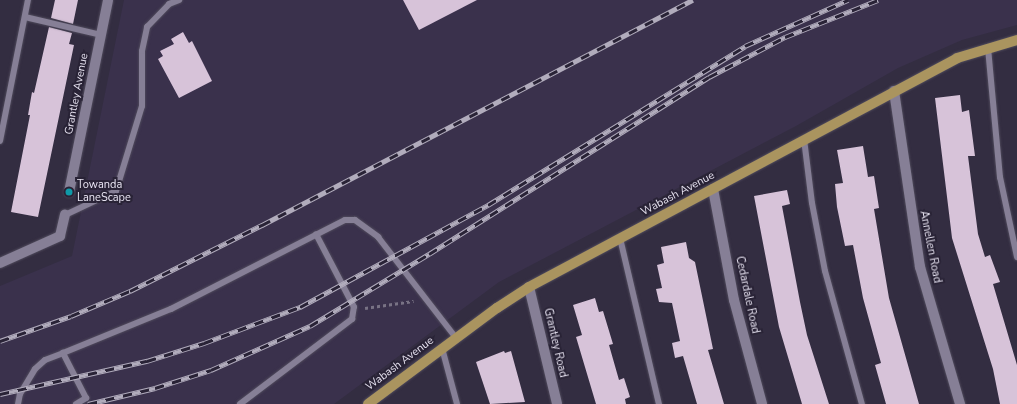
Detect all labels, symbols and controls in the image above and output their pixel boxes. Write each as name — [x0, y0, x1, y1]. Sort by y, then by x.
street label: Grantley Avenue — [63, 52, 91, 136]
street label: Wabash Avenue — [639, 169, 717, 219]
place label: Towanda LaneScape — [77, 179, 131, 205]
marker: Towanda LaneScape — [64, 187, 74, 197]
street label: Annellen Road — [917, 210, 943, 284]
street label: Cedardale Road — [732, 255, 762, 335]
street label: Grantley Road — [541, 307, 569, 379]
street label: Wabash Avenue — [364, 334, 436, 394]

